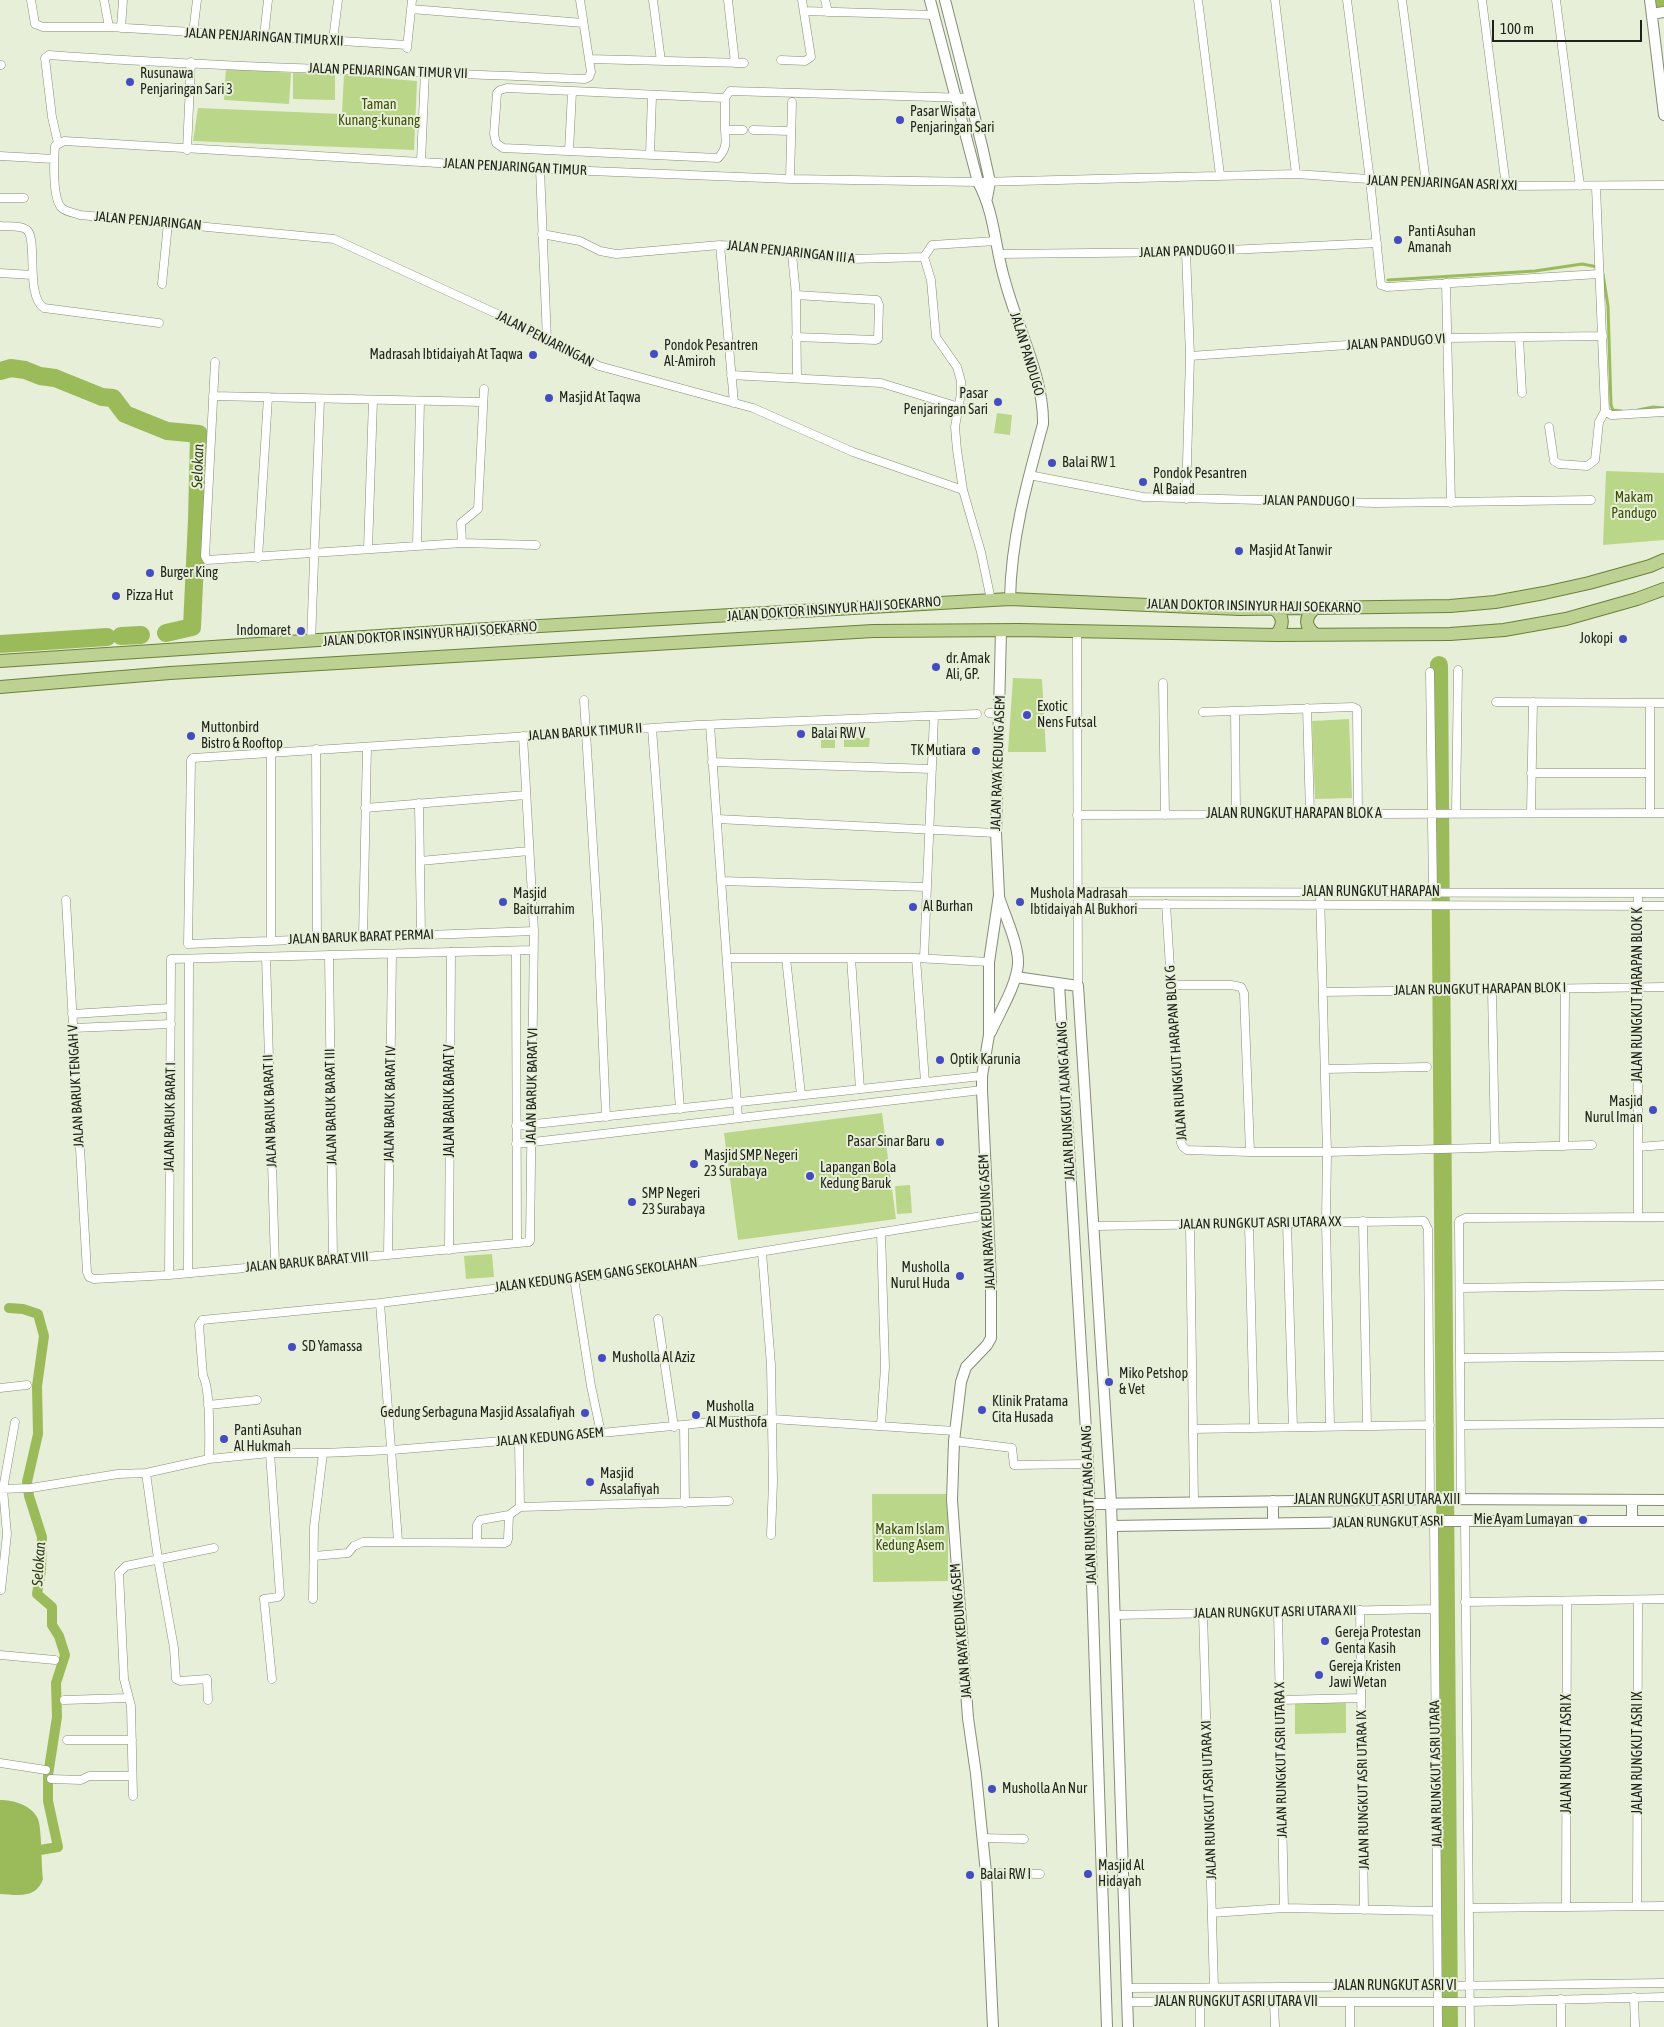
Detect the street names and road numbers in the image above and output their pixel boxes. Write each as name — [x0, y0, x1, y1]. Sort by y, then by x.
street label: JALAN PENJARINGAN TIMUR XII — [184, 24, 344, 50]
street label: JALAN PENJARINGAN TIMUR VII — [308, 60, 468, 82]
street label: JALAN PENJARINGAN TIMUR — [443, 155, 587, 179]
street label: JALAN PENJARINGAN ASRI XXI — [1366, 172, 1518, 194]
street label: JALAN PENJARINGAN — [94, 208, 202, 234]
street label: JALAN PENJARINGAN III A — [726, 237, 856, 267]
street label: JALAN PANDUGO II — [1139, 241, 1235, 261]
street label: JALAN PENJARINGAN — [493, 307, 597, 371]
street label: JALAN PANDUGO — [1006, 310, 1048, 398]
street label: JALAN PANDUGO VI — [1346, 330, 1446, 354]
street label: JALAN PANDUGO I — [1263, 492, 1355, 510]
street label: JALAN DOKTOR INSINYUR HAJI SOEKARNO — [726, 593, 942, 625]
street label: JALAN DOKTOR INSINYUR HAJI SOEKARNO — [1147, 596, 1361, 616]
street label: JALAN DOKTOR INSINYUR HAJI SOEKARNO — [322, 618, 538, 650]
street label: JALAN RAYA KEDUNG ASEM — [987, 695, 1009, 831]
street label: JALAN BARUK TIMUR II — [527, 720, 643, 744]
street label: JALAN RUNGKUT HARAPAN BLOK A — [1206, 806, 1382, 822]
street label: JALAN RUNGKUT HARAPAN — [1302, 884, 1440, 900]
street label: JALAN RUNGKUT HARAPAN BLOK K — [1630, 907, 1646, 1083]
street label: JALAN BARUK BARAT PERMAI — [288, 926, 434, 948]
street label: JALAN RUNGKUT HARAPAN BLOK G — [1161, 964, 1191, 1142]
street label: JALAN RUNGKUT HARAPAN BLOK I — [1394, 979, 1566, 999]
street label: JALAN RUNGKUT ALANG ALANG — [1053, 1021, 1079, 1181]
street label: JALAN BARUK TENGAH V — [64, 1024, 88, 1148]
street label: JALAN BARUK BARAT VI — [523, 1028, 541, 1144]
street label: JALAN BARUK BARAT V — [442, 1044, 458, 1158]
street label: JALAN BARUK BARAT IV — [381, 1046, 399, 1162]
street label: JALAN BARUK BARAT III — [322, 1048, 340, 1166]
street label: JALAN BARUK BARAT II — [260, 1054, 280, 1168]
street label: JALAN BARUK BARAT I — [161, 1062, 179, 1172]
street label: JALAN RAYA KEDUNG ASEM — [975, 1154, 999, 1290]
street label: JALAN RUNGKUT ASRI UTARA XX — [1179, 1213, 1341, 1233]
street label: JALAN BARUK BARAT VIII — [245, 1248, 369, 1276]
street label: JALAN KEDUNG ASEM GANG SEKOLAHAN — [494, 1254, 698, 1296]
street label: JALAN KEDUNG ASEM — [495, 1424, 605, 1450]
street label: JALAN RUNGKUT ALANG ALANG — [1078, 1425, 1100, 1585]
street label: JALAN RUNGKUT ASRI UTARA XIII — [1294, 1492, 1460, 1508]
street label: JALAN RUNGKUT ASRI — [1332, 1513, 1444, 1531]
street label: JALAN RAYA KEDUNG ASEM — [947, 1563, 975, 1699]
street label: JALAN RUNGKUT ASRI UTARA XII — [1193, 1602, 1357, 1622]
street label: JALAN RUNGKUT ASRI UTARA X — [1271, 1682, 1291, 1838]
street label: JALAN RUNGKUT ASRI IX — [1630, 1691, 1646, 1815]
street label: JALAN RUNGKUT ASRI X — [1559, 1694, 1575, 1814]
street label: JALAN RUNGKUT ASRI UTARA — [1426, 1700, 1446, 1848]
street label: JALAN RUNGKUT ASRI UTARA IX — [1353, 1710, 1373, 1870]
street label: JALAN RUNGKUT ASRI UTARA XI — [1198, 1720, 1220, 1880]
street label: JALAN RUNGKUT ASRI VI — [1333, 1978, 1457, 1994]
street label: JALAN RUNGKUT ASRI UTARA VII — [1154, 1994, 1318, 2010]

